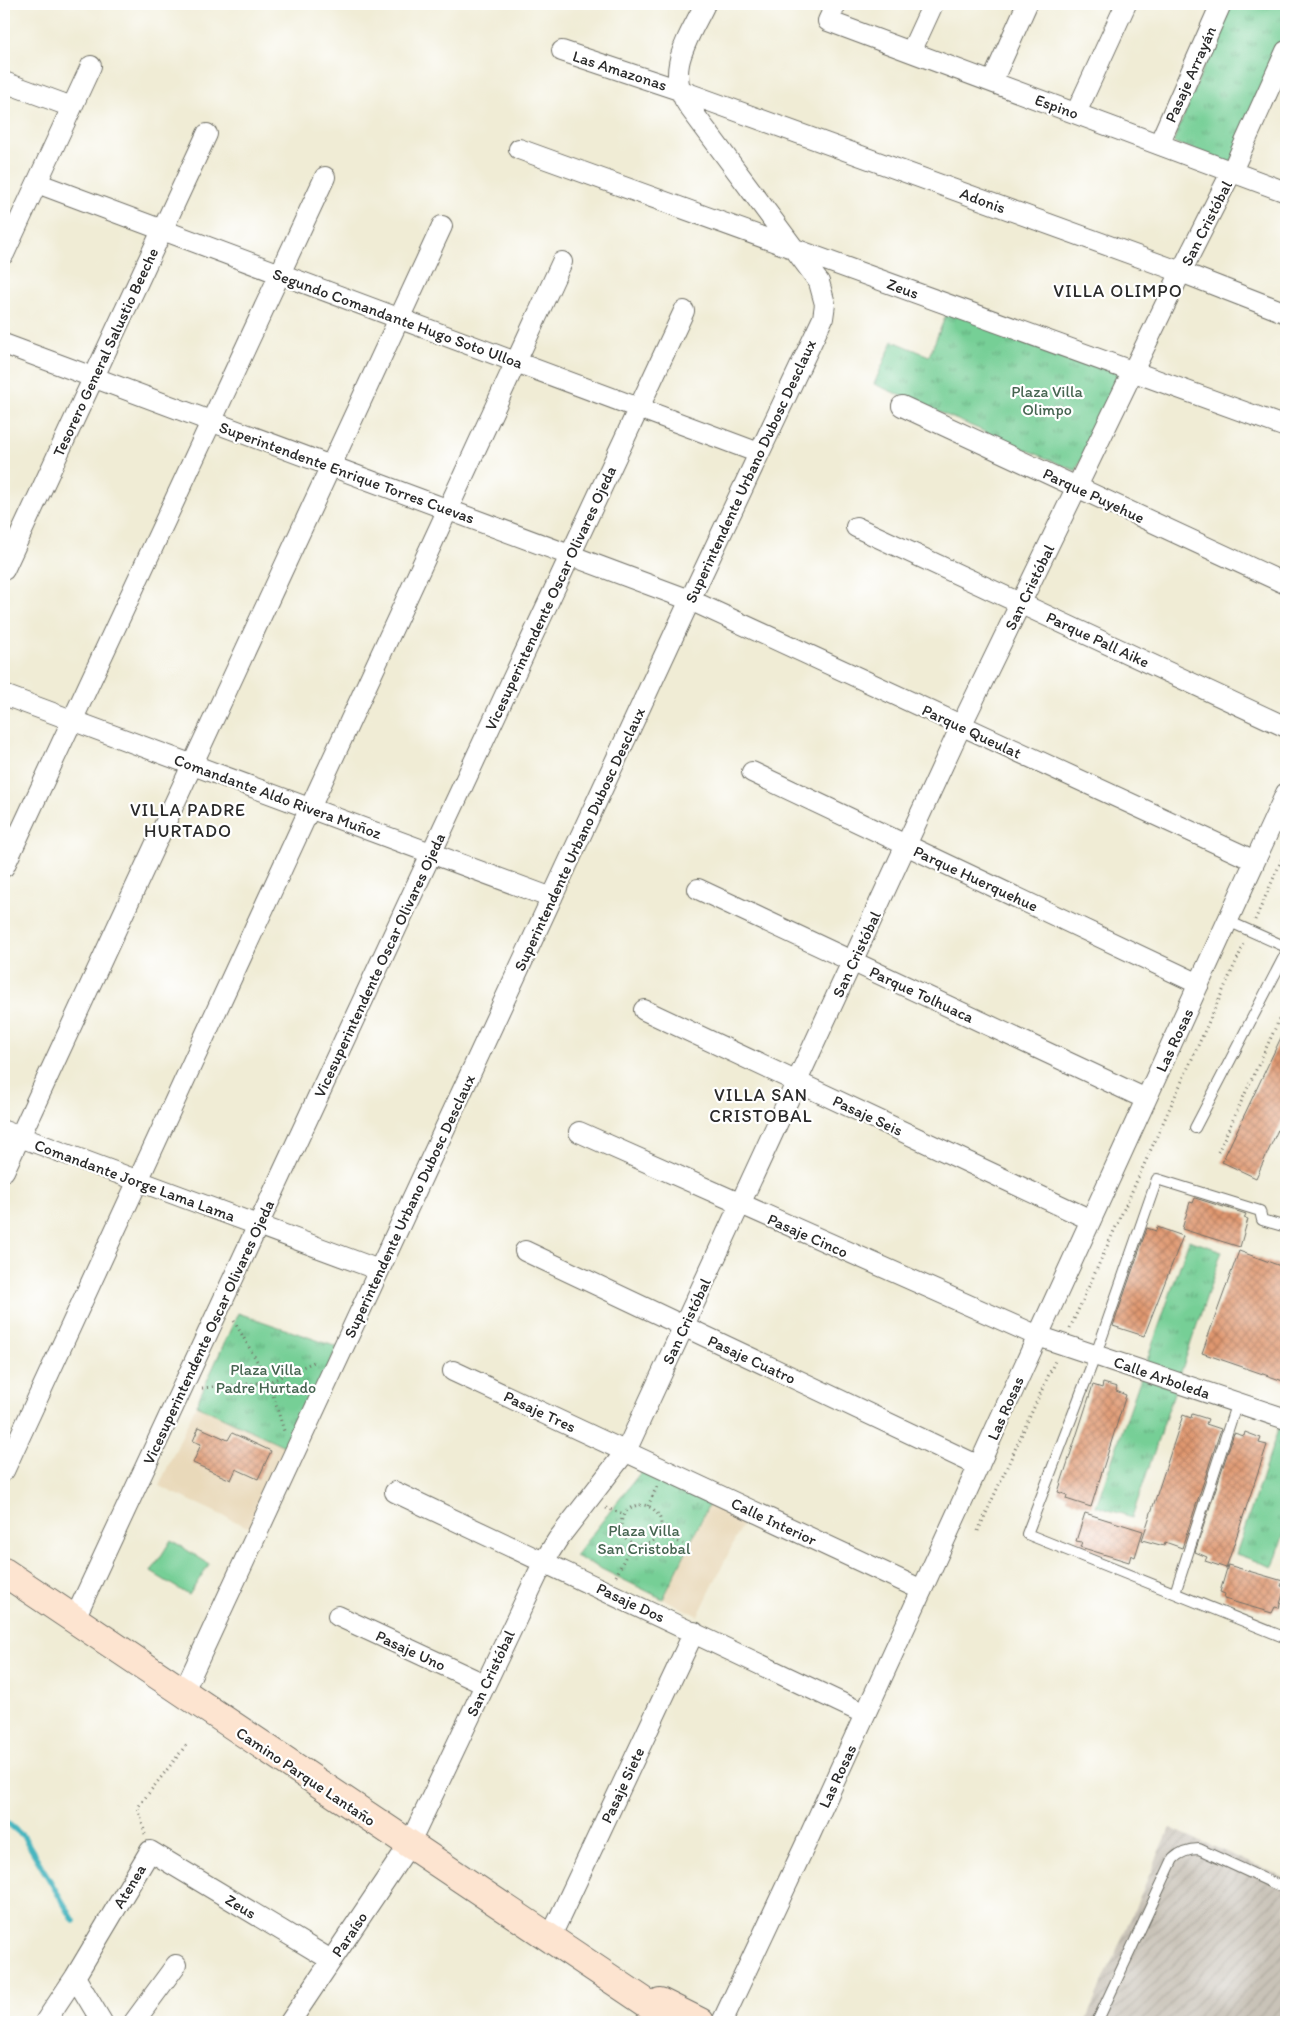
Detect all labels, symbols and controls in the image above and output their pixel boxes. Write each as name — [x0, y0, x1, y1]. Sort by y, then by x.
street label: Pasaje Arrayán — [1161, 23, 1220, 125]
street label: Las Amazonas — [570, 46, 669, 95]
street label: Espino — [1032, 90, 1081, 123]
street label: San Cristóbal — [1177, 177, 1236, 269]
street label: Adonis — [957, 183, 1008, 217]
street label: Tesorero General Salustio Beeche — [49, 245, 162, 460]
street label: Segundo Comandante Hugo Soto Ulloa — [270, 264, 526, 373]
street label: Zeus — [884, 274, 921, 303]
district label: VILLA OLIMPO — [1053, 280, 1183, 302]
street label: Superintendente Urbano Dubosc Desclaux — [681, 336, 820, 606]
park label: Plaza Villa Olimpo — [1011, 382, 1083, 419]
street label: Superintendente Enrique Torres Cuevas — [217, 417, 477, 528]
street label: Vicesuperintendente Oscar Olivares Ojeda — [481, 463, 620, 733]
street label: Parque Puyehue — [1040, 464, 1148, 527]
street label: San Cristóbal — [1001, 541, 1059, 633]
street label: Parque Pall Aike — [1043, 607, 1153, 672]
street label: Parque Queulat — [919, 700, 1024, 763]
street label: Superintendente Urbano Dubosc Desclaux — [510, 704, 649, 974]
street label: Comandante Aldo Rivera Muñoz — [171, 750, 385, 843]
district label: VILLA PADRE HURTADO — [130, 799, 246, 842]
street label: Vicesuperintendente Oscar Olivares Ojeda — [310, 830, 449, 1100]
street label: Parque Huerquehue — [911, 841, 1041, 916]
street label: San Cristóbal — [828, 908, 885, 1000]
street label: Parque Tolhuaca — [867, 962, 978, 1027]
street label: Las Rosas — [1152, 1005, 1197, 1075]
street label: Superintendente Urbano Dubosc Desclaux — [340, 1071, 479, 1341]
district label: VILLA SAN CRISTOBAL — [709, 1084, 813, 1127]
street label: Pasaje Seis — [830, 1091, 906, 1140]
street label: Comandante Jorge Lama Lama — [32, 1135, 238, 1226]
street label: Vicesuperintendente Oscar Olivares Ojeda — [139, 1197, 278, 1467]
street label: Pasaje Cinco — [765, 1209, 851, 1262]
street label: San Cristóbal — [658, 1275, 715, 1367]
street label: Pasaje Cuatro — [705, 1331, 799, 1388]
street label: Calle Arboleda — [1111, 1352, 1213, 1403]
park label: Plaza Villa Padre Hurtado — [216, 1360, 316, 1397]
street label: Las Rosas — [983, 1373, 1028, 1443]
street label: Pasaje Tres — [501, 1387, 579, 1436]
street label: Calle Interior — [728, 1493, 820, 1550]
park label: Plaza Villa San Cristobal — [598, 1521, 691, 1558]
street label: Pasaje Dos — [594, 1578, 668, 1627]
street label: Pasaje Uno — [373, 1626, 449, 1675]
street label: San Cristóbal — [462, 1627, 519, 1719]
street label: Camino Parque Lantaño — [232, 1723, 379, 1830]
street label: Las Rosas — [815, 1741, 860, 1811]
street label: Pasaje Siete — [597, 1744, 648, 1826]
street label: Atenea — [109, 1860, 150, 1912]
street label: Zeus — [222, 1890, 260, 1923]
street label: Paraíso — [327, 1908, 371, 1961]

